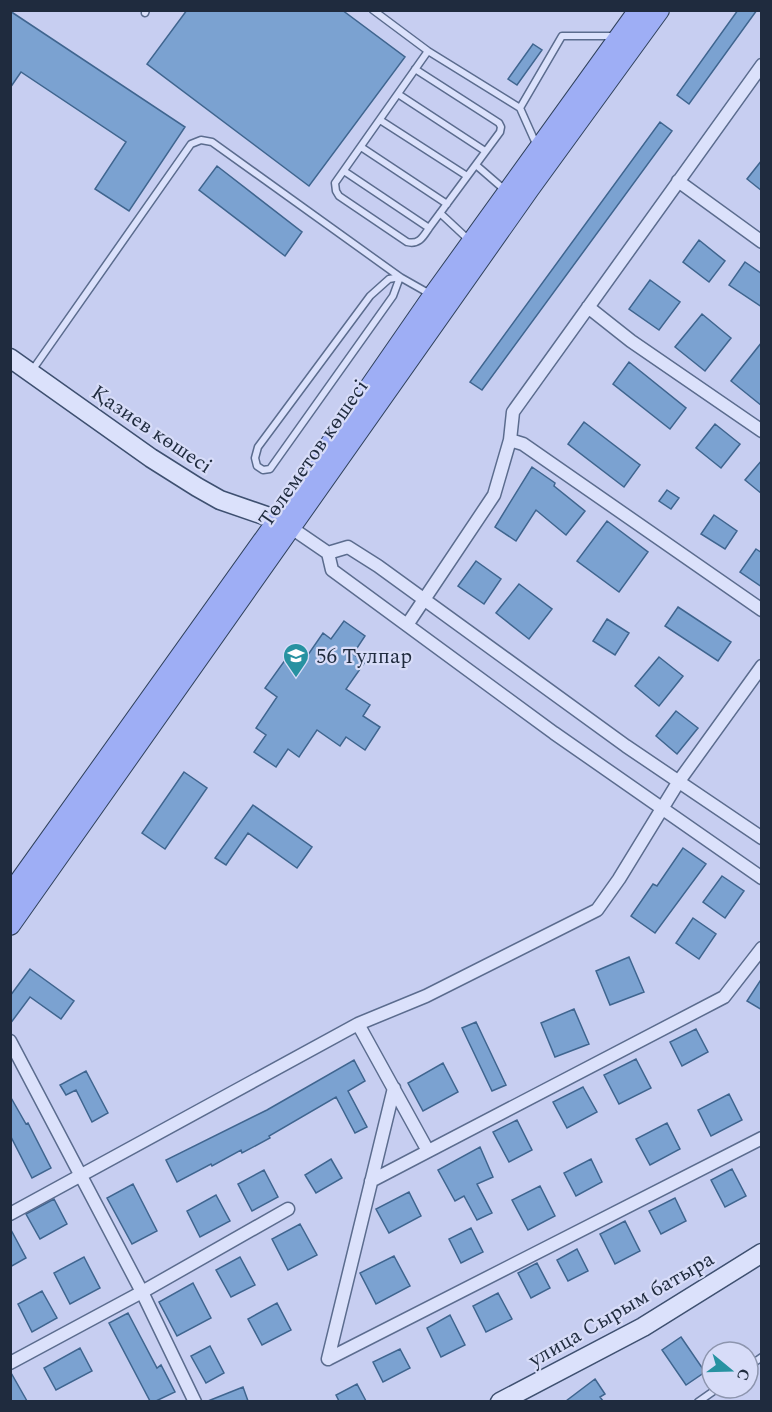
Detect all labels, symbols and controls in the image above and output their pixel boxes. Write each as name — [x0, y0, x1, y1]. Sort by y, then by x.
street label: Төлеметов көшесі — [251, 373, 377, 534]
street label: Қазиев көшесі — [84, 377, 218, 482]
school or university icon: 56 Тулпар — [281, 641, 311, 679]
place label: 56 Тулпар — [316, 641, 412, 673]
street label: улица Сырым батыра — [522, 1243, 721, 1377]
north arrow — [700, 1340, 760, 1400]
text: С — [730, 1365, 756, 1384]

